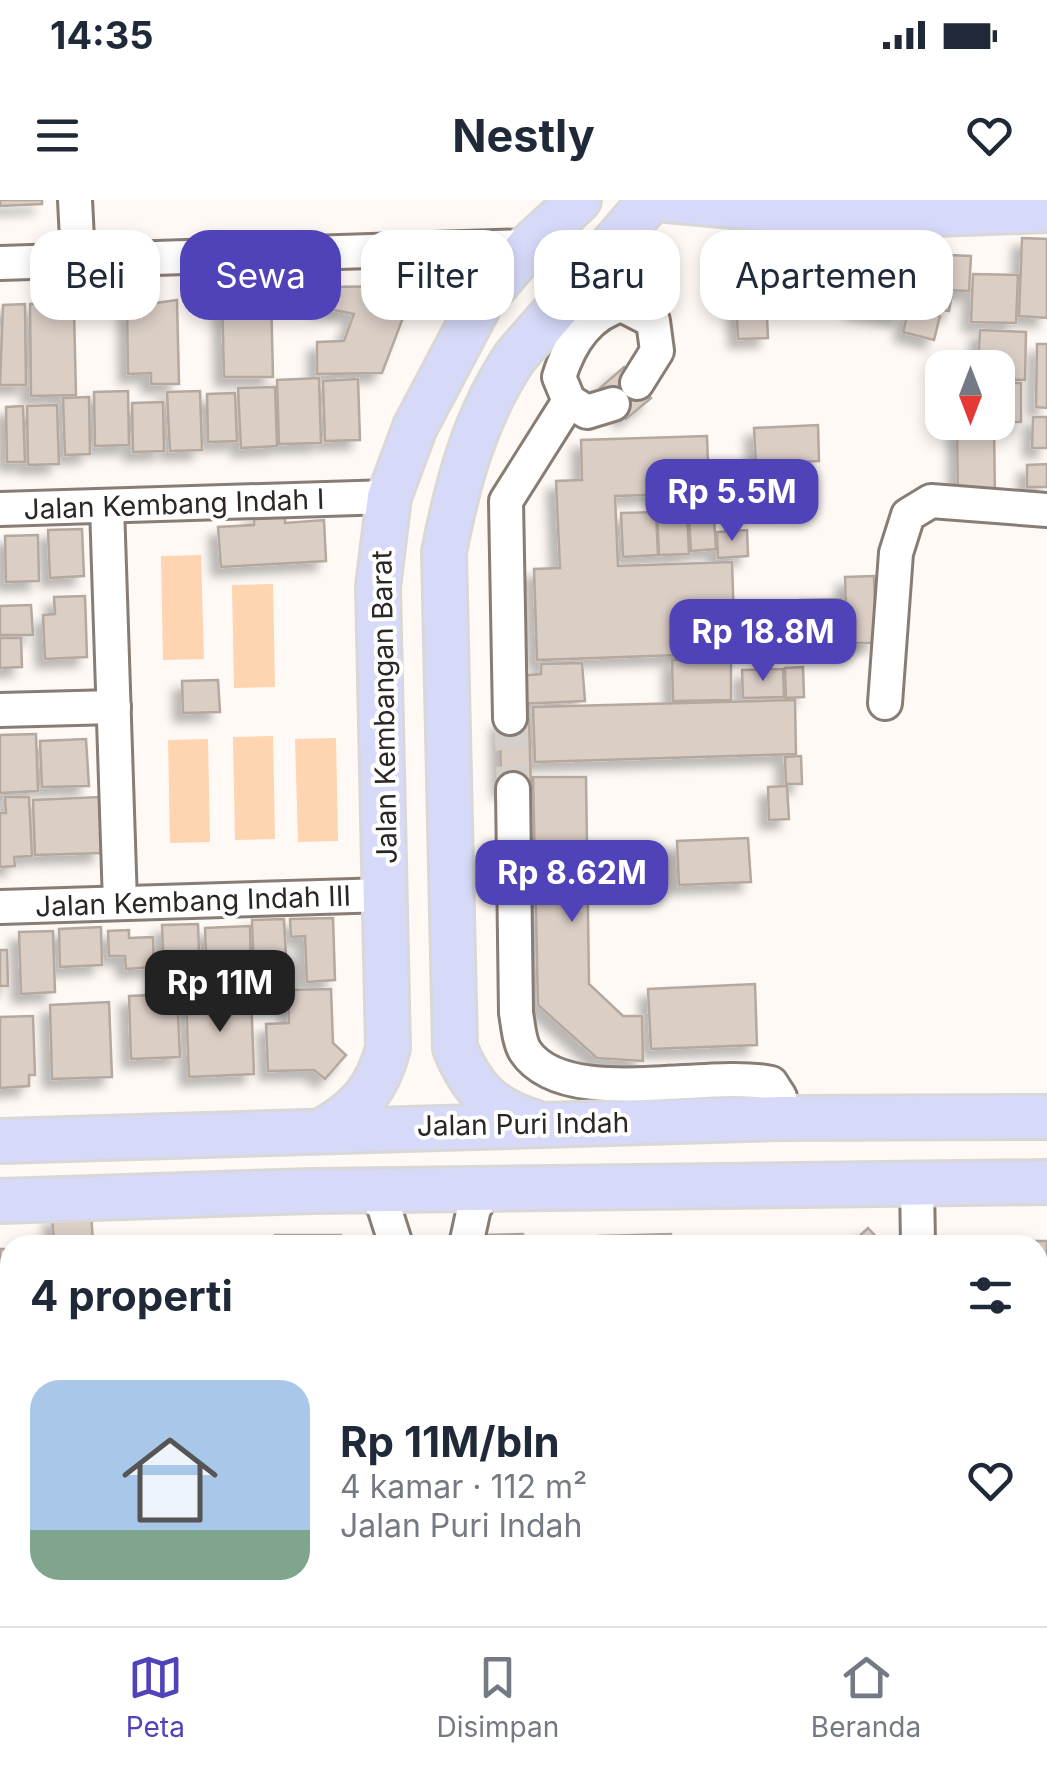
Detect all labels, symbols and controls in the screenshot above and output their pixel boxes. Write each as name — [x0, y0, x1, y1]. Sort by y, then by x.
text: 14:35 — [50, 12, 154, 58]
icon: menu — [30, 108, 85, 163]
text: Nestly — [452, 108, 595, 163]
icon: heart — [962, 108, 1017, 163]
chip: Beli — [30, 230, 160, 320]
chip: Sewa — [180, 230, 341, 320]
chip: Filter — [361, 230, 514, 320]
chip: Baru — [534, 230, 680, 320]
chip: Apartemen — [700, 230, 953, 320]
north arrow — [925, 350, 1015, 440]
map controls — [925, 350, 1015, 440]
pin: Rp 5.5M — [640, 459, 824, 544]
text: Rp 5.5M — [667, 472, 797, 511]
street label: Jalan Kembang Indah I — [23, 482, 325, 526]
street label: Jalan Kembangan Barat — [364, 550, 404, 864]
pin: Rp 18.8M — [660, 599, 866, 684]
text: Rp 18.8M — [691, 612, 835, 651]
pin: Rp 8.62M — [469, 840, 675, 925]
text: Rp 8.62M — [497, 853, 647, 892]
street label: Jalan Kembang Indah III — [35, 878, 351, 924]
pin: Rp 11M — [139, 950, 301, 1035]
text: Rp 11M — [167, 963, 273, 1002]
street label: Jalan Puri Indah — [417, 1105, 629, 1143]
icon: filters — [963, 1268, 1018, 1323]
text: 4 properti — [30, 1270, 233, 1321]
text: Rp 11M/bln — [340, 1416, 560, 1467]
icon: home — [110, 1420, 230, 1540]
icon: heart — [963, 1453, 1018, 1508]
text: 4 kamar · 112 m² — [340, 1467, 587, 1506]
text: Jalan Puri Indah — [340, 1506, 583, 1545]
tab: Peta — [126, 1650, 185, 1744]
tab: Disimpan — [436, 1650, 559, 1744]
tab: Beranda — [811, 1650, 921, 1744]

